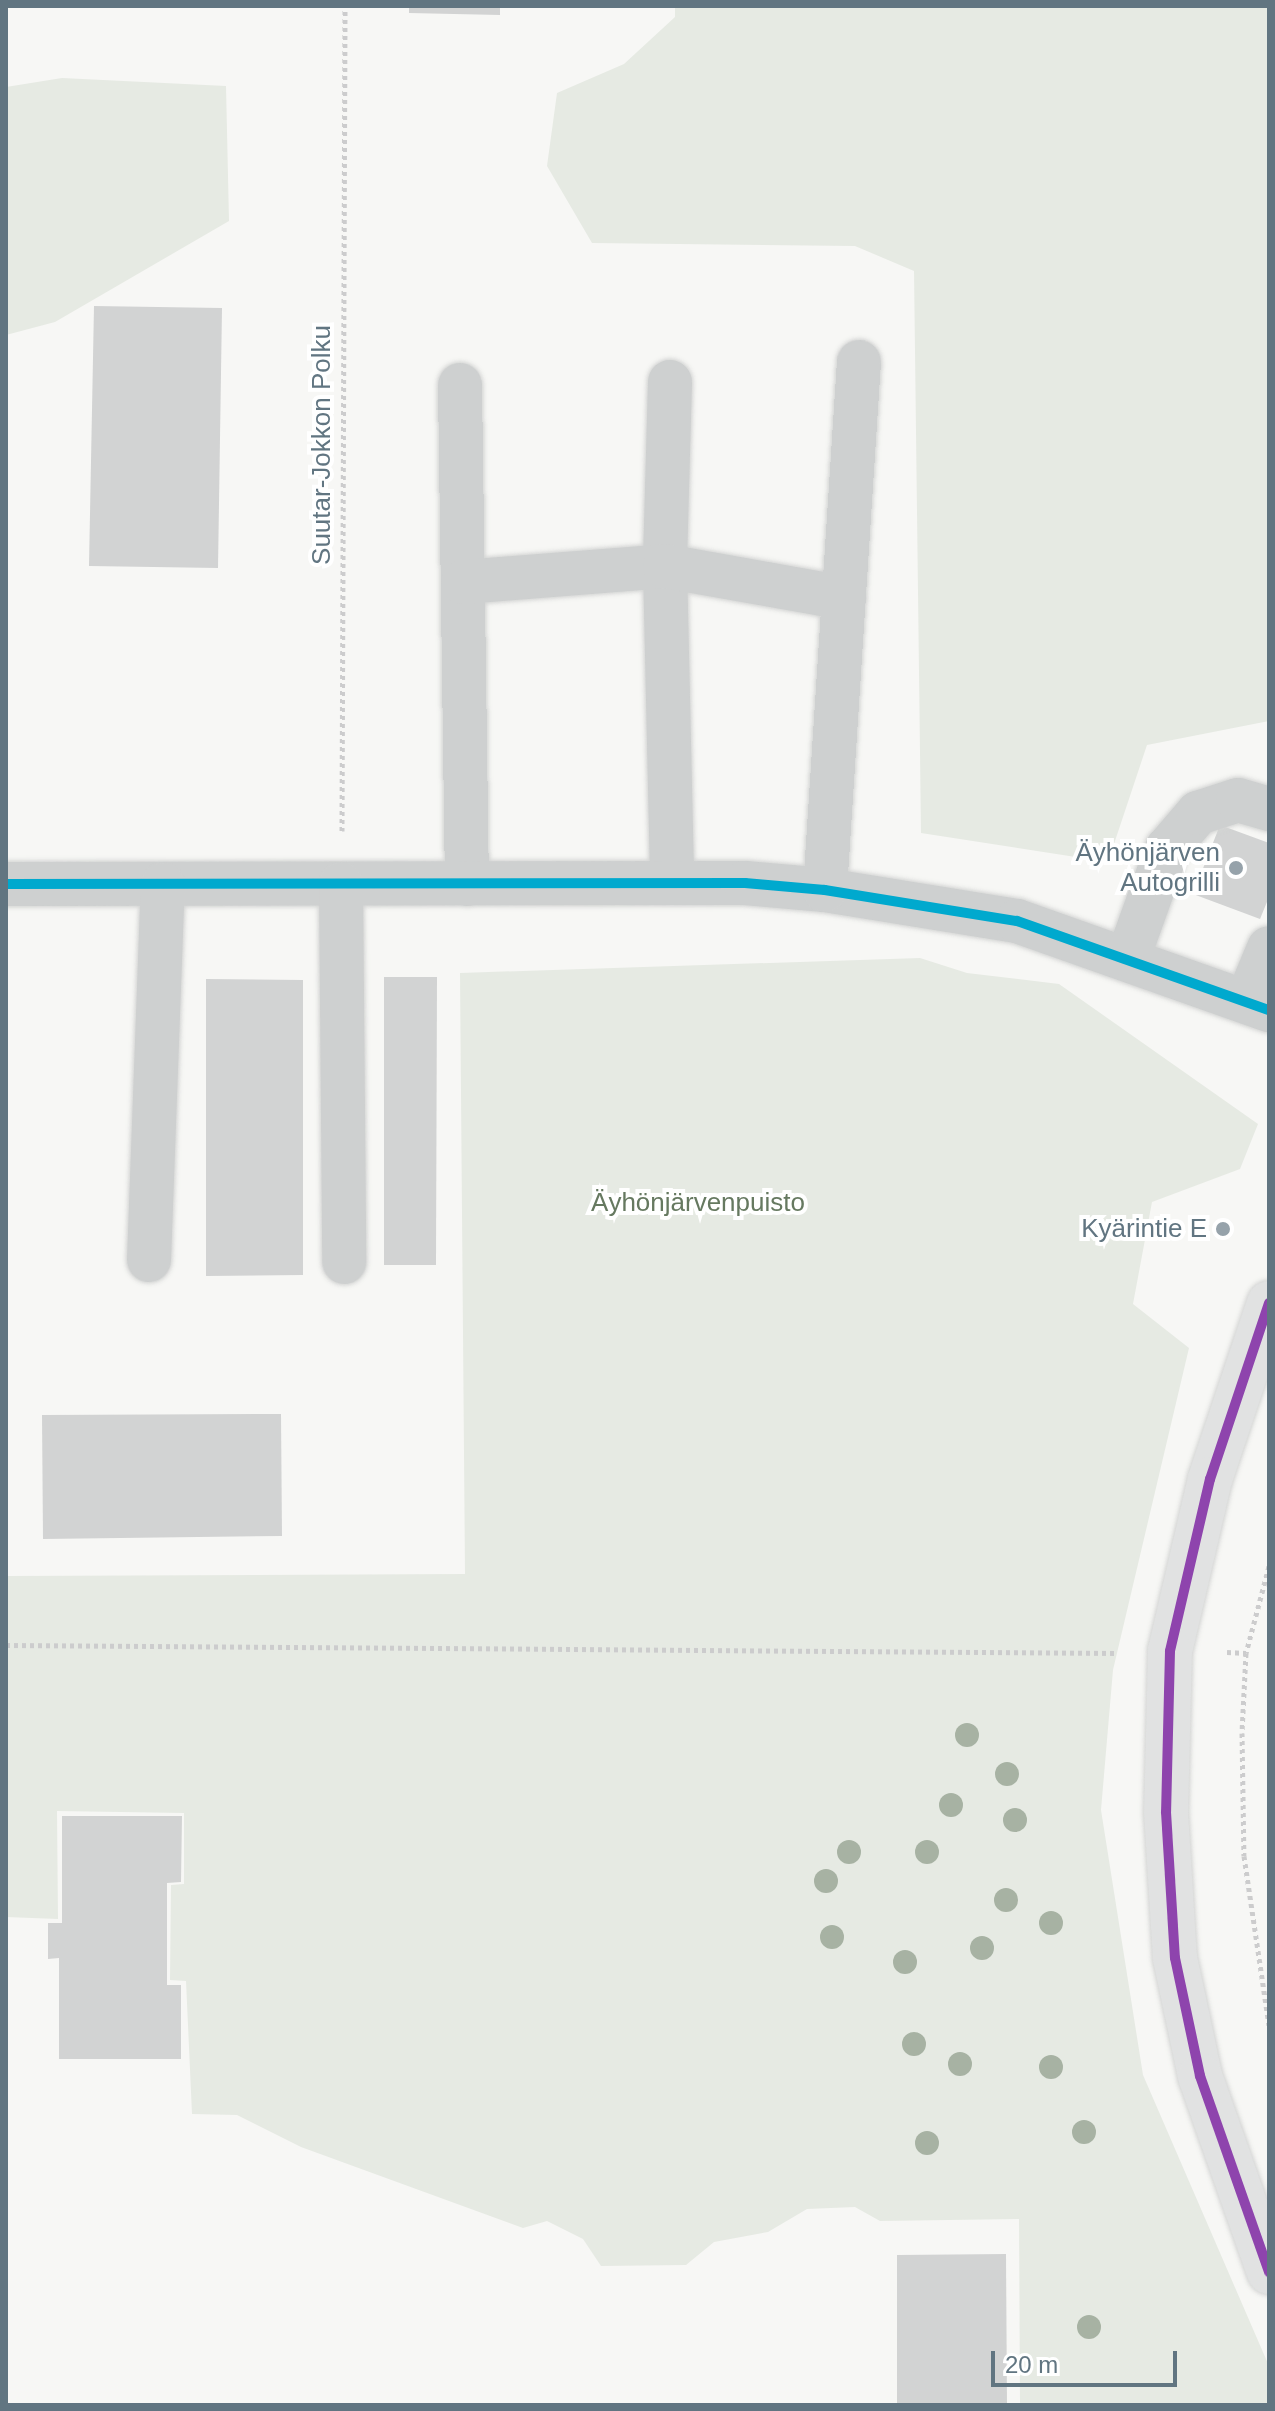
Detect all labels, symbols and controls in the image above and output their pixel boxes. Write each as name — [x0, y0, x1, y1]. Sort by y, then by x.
street label: Suutar-Jokkon Polku — [306, 325, 338, 565]
place label: Äyhönjärven Autogrilli — [1075, 837, 1220, 898]
marker: Äyhönjärven Autogrilli — [1227, 859, 1245, 877]
park label: Äyhönjärvenpuisto — [591, 1187, 805, 1219]
place label: Kyärintie E — [1081, 1213, 1207, 1245]
marker: Kyärintie E — [1214, 1220, 1232, 1238]
scale bar — [995, 2335, 1181, 2385]
text: 20 m — [1005, 2351, 1058, 2378]

